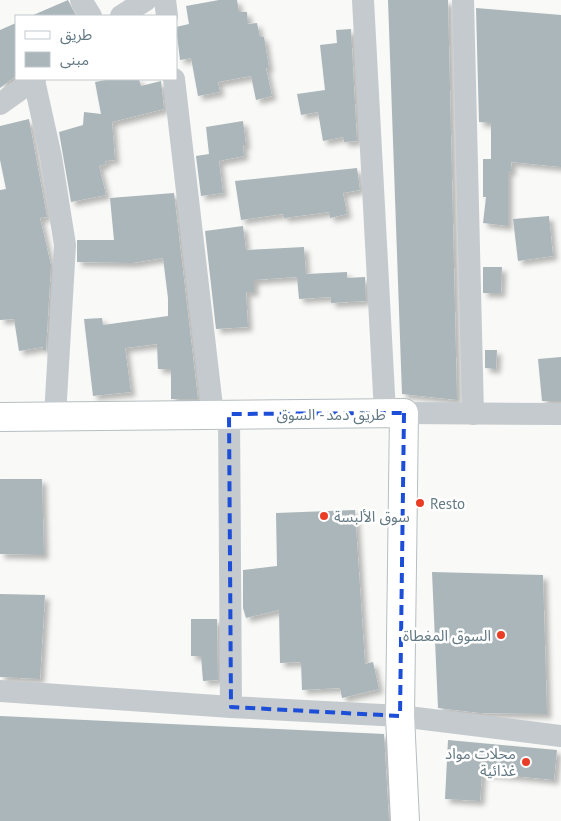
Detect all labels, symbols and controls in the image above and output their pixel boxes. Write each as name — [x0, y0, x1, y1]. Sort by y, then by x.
legend — [15, 15, 178, 80]
text: طريق — [60, 25, 92, 45]
text: مبنى — [60, 50, 89, 69]
street label: طريق دمد - السوق — [276, 405, 386, 425]
place label: Resto — [430, 494, 465, 513]
marker: Resto — [414, 497, 426, 509]
place label: سوق الألبسة — [334, 507, 410, 526]
marker: سوق الألبسة — [318, 510, 330, 522]
place label: السوق المغطاة — [403, 626, 491, 645]
marker: السوق المغطاة — [495, 629, 507, 641]
place label: محلات مواد غذائية — [445, 744, 516, 780]
marker: محلات مواد غذائية — [520, 756, 532, 768]

